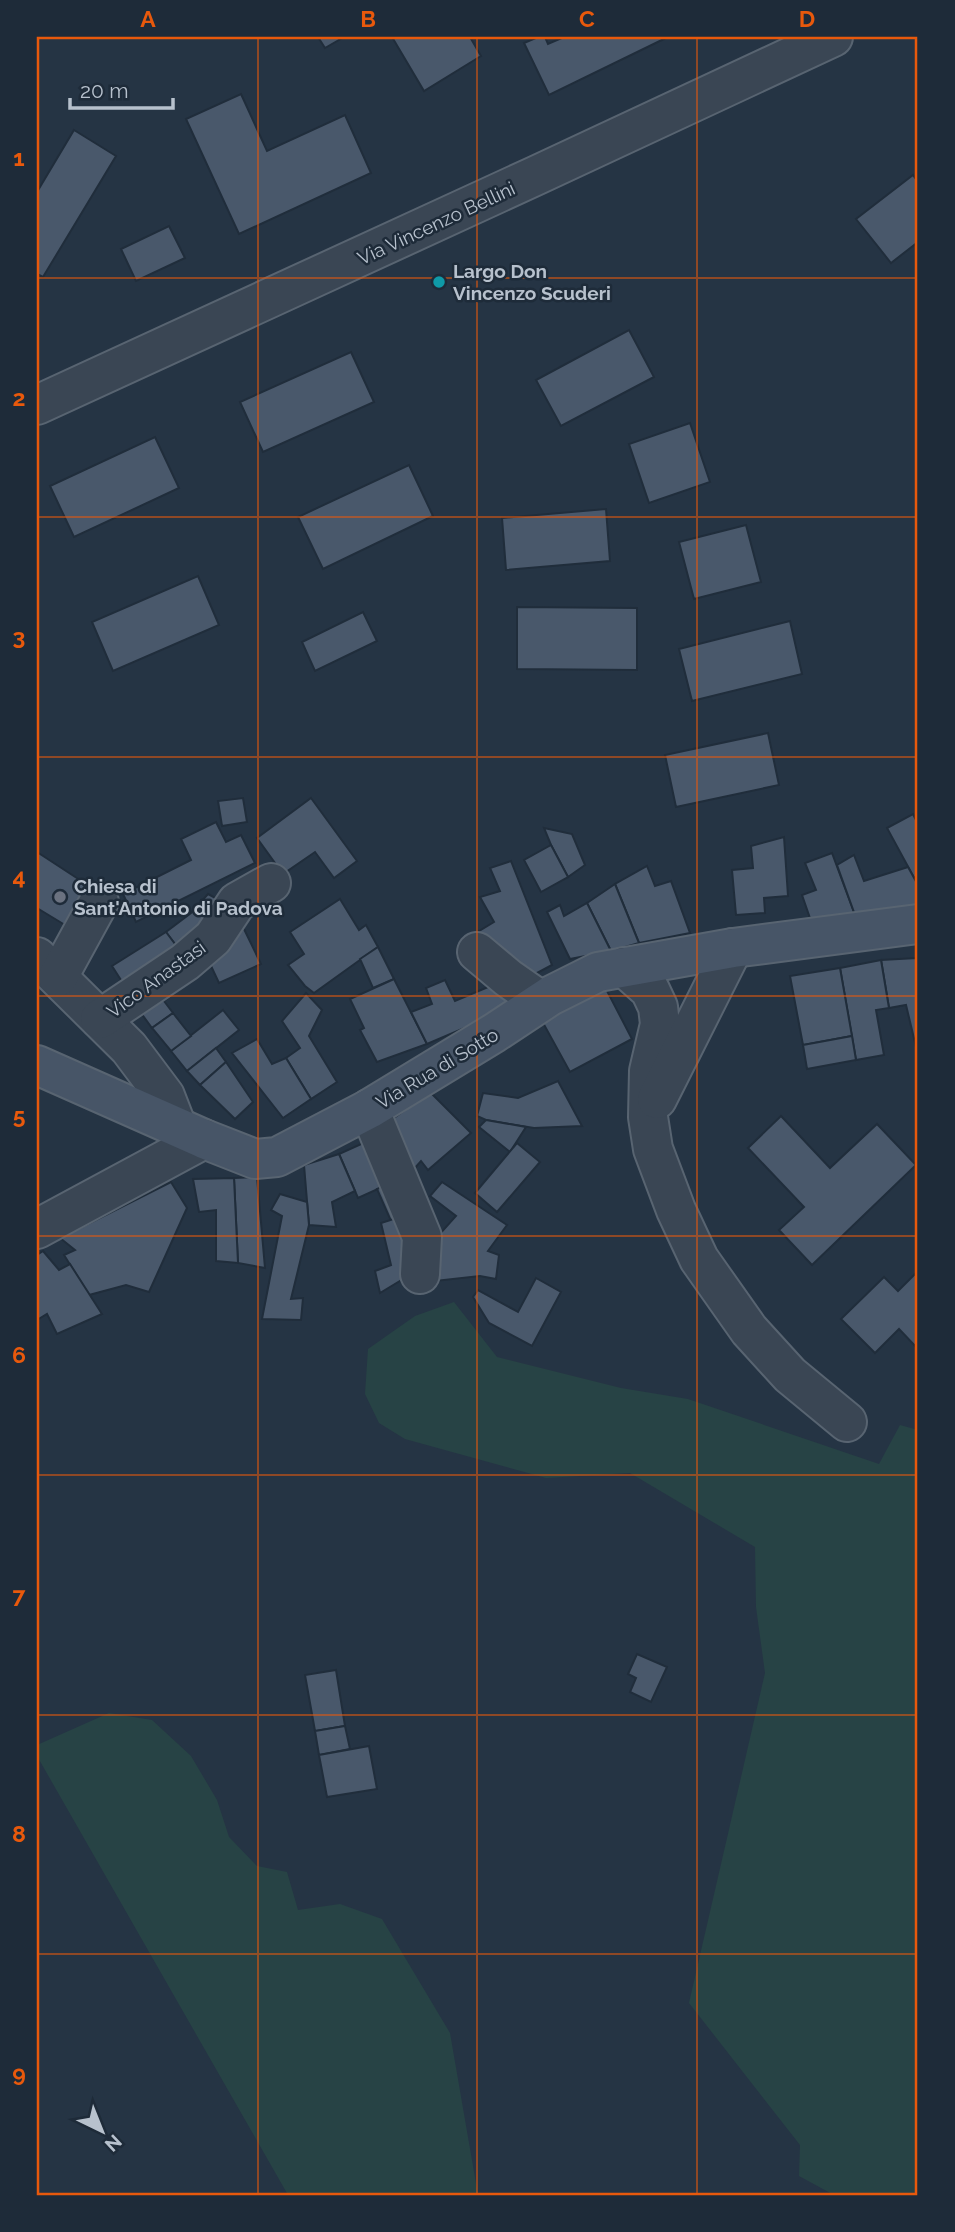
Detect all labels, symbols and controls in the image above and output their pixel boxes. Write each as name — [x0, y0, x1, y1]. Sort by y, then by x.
text: A — [140, 5, 156, 32]
text: B — [360, 5, 376, 32]
text: C — [579, 5, 595, 32]
text: D — [799, 5, 815, 32]
scale bar — [70, 66, 173, 110]
text: 20 m — [80, 78, 128, 103]
text: 1 — [13, 144, 25, 171]
street label: Via Vincenzo Bellini — [354, 177, 518, 269]
place label: Largo Don Vincenzo Scuderi — [453, 260, 611, 304]
marker: Largo Don Vincenzo Scuderi — [431, 274, 447, 290]
text: 2 — [13, 384, 25, 411]
text: 3 — [13, 623, 25, 650]
text: 4 — [12, 863, 26, 890]
place label: Chiesa di Sant'Antonio di Padova — [74, 875, 283, 919]
marker: Chiesa di Sant'Antonio di Padova — [52, 889, 68, 905]
street label: Vico Anastasi — [102, 936, 210, 1022]
street label: Via Rua di Sotto — [372, 1023, 502, 1113]
text: 5 — [13, 1102, 26, 1129]
text: 6 — [12, 1341, 26, 1368]
text: 7 — [13, 1581, 26, 1608]
text: 8 — [12, 1820, 26, 1847]
text: 9 — [12, 2060, 26, 2087]
north arrow — [66, 2096, 136, 2166]
text: N — [101, 2130, 126, 2156]

